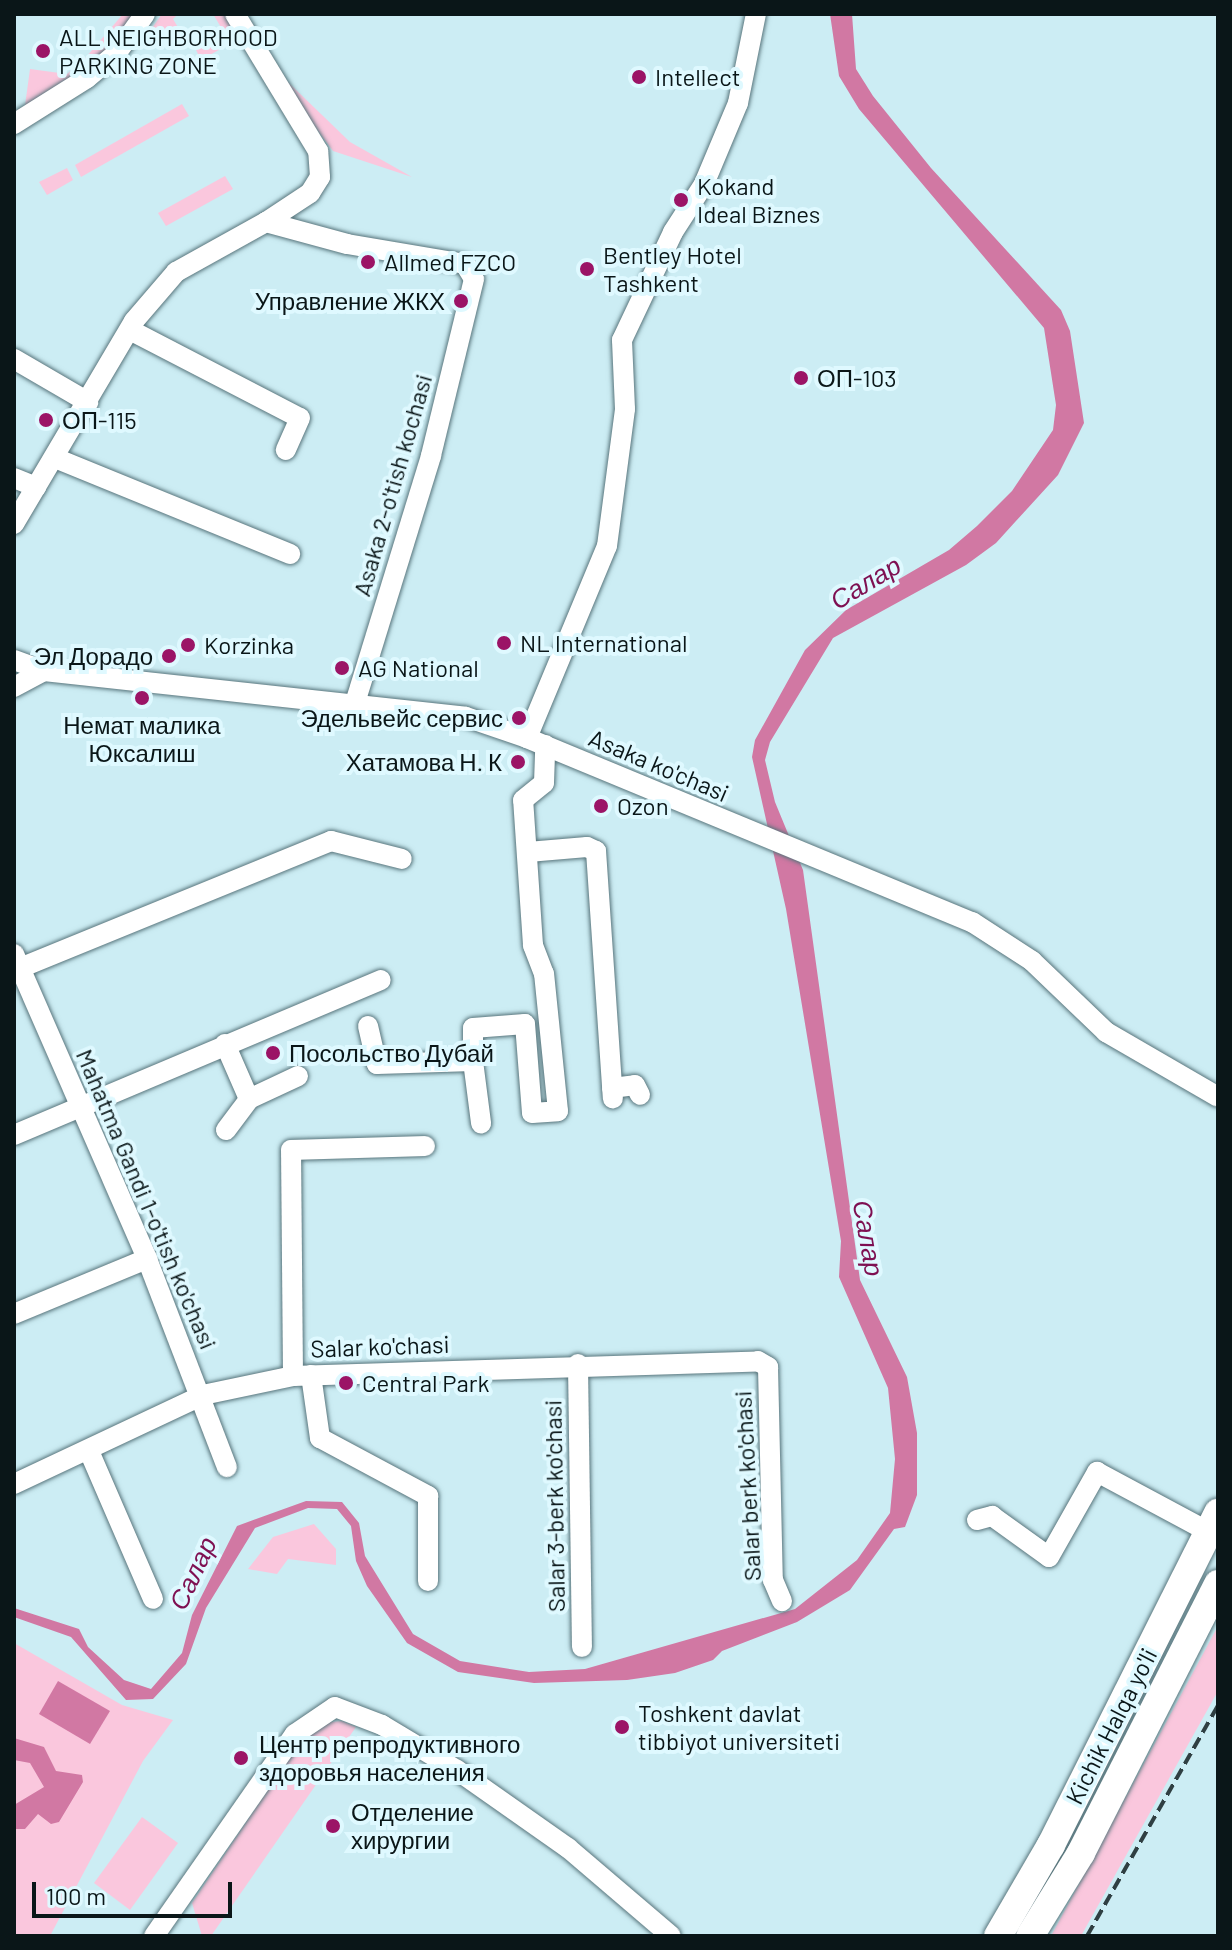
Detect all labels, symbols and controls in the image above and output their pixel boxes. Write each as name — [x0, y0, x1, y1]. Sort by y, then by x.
place label: ALL NEIGHBORHOOD PARKING ZONE — [59, 23, 278, 79]
marker: ALL NEIGHBORHOOD PARKING ZONE — [34, 42, 52, 60]
place label: Intellect — [655, 63, 740, 91]
marker: Intellect — [630, 68, 648, 86]
place label: Kokand Ideal Biznes — [697, 172, 820, 228]
marker: Kokand Ideal Biznes — [672, 191, 690, 209]
place label: Bentley Hotel Tashkent — [603, 241, 742, 297]
place label: Allmed FZCO — [384, 248, 516, 276]
marker: Allmed FZCO — [359, 253, 377, 271]
marker: Bentley Hotel Tashkent — [578, 260, 596, 278]
place label: Управление ЖКХ — [255, 287, 445, 315]
marker: Управление ЖКХ — [452, 292, 470, 310]
place label: ОП-103 — [817, 364, 897, 392]
marker: ОП-103 — [792, 369, 810, 387]
street label: Asaka 2-o'tish kochasi — [347, 371, 437, 599]
place label: ОП-115 — [62, 406, 137, 434]
marker: ОП-115 — [37, 411, 55, 429]
water label: Салар — [824, 549, 906, 615]
place label: NL International — [520, 629, 687, 657]
place label: Korzinka — [204, 631, 294, 659]
marker: NL International — [495, 634, 513, 652]
marker: Korzinka — [179, 636, 197, 654]
place label: Эл Дорадо — [34, 642, 153, 670]
marker: Эл Дорадо — [160, 647, 178, 665]
place label: AG National — [358, 654, 479, 682]
marker: AG National — [333, 659, 351, 677]
marker: Немат малика Юксалиш — [133, 689, 151, 707]
place label: Эдельвейс сервис — [301, 704, 503, 732]
marker: Эдельвейс сервис — [510, 709, 528, 727]
place label: Немат малика Юксалиш — [63, 711, 221, 767]
street label: Asaka ko'chasi — [585, 723, 733, 807]
place label: Хатамова Н. К — [346, 748, 502, 776]
marker: Хатамова Н. К — [509, 753, 527, 771]
place label: Ozon — [617, 792, 669, 820]
marker: Ozon — [592, 797, 610, 815]
place label: Посольство Дубай — [289, 1039, 494, 1067]
marker: Посольство Дубай — [264, 1044, 282, 1062]
street label: Mahatma Gandi 1-o'tish ko'chasi — [71, 1045, 223, 1353]
water label: Салар — [847, 1197, 891, 1279]
street label: Salar ko'chasi — [310, 1329, 450, 1363]
place label: Central Park — [362, 1369, 489, 1397]
marker: Central Park — [337, 1374, 355, 1392]
street label: Salar berk ko'chasi — [728, 1390, 766, 1582]
street label: Salar 3-berk ko'chasi — [538, 1400, 570, 1612]
water label: Салар — [162, 1532, 222, 1614]
street label: Kichik Halqa yo'li — [1059, 1643, 1163, 1809]
place label: Toshkent davlat tibbiyot universiteti — [638, 1699, 840, 1755]
marker: Toshkent davlat tibbiyot universiteti — [613, 1718, 631, 1736]
place label: Центр репродуктивного здоровья населения — [259, 1730, 520, 1786]
marker: Центр репродуктивного здоровья населения — [230, 1747, 252, 1769]
place label: Отделение хирургии — [351, 1798, 474, 1854]
marker: Отделение хирургии — [322, 1815, 344, 1837]
scale bar — [36, 1866, 236, 1916]
text: 100 m — [46, 1881, 106, 1910]

